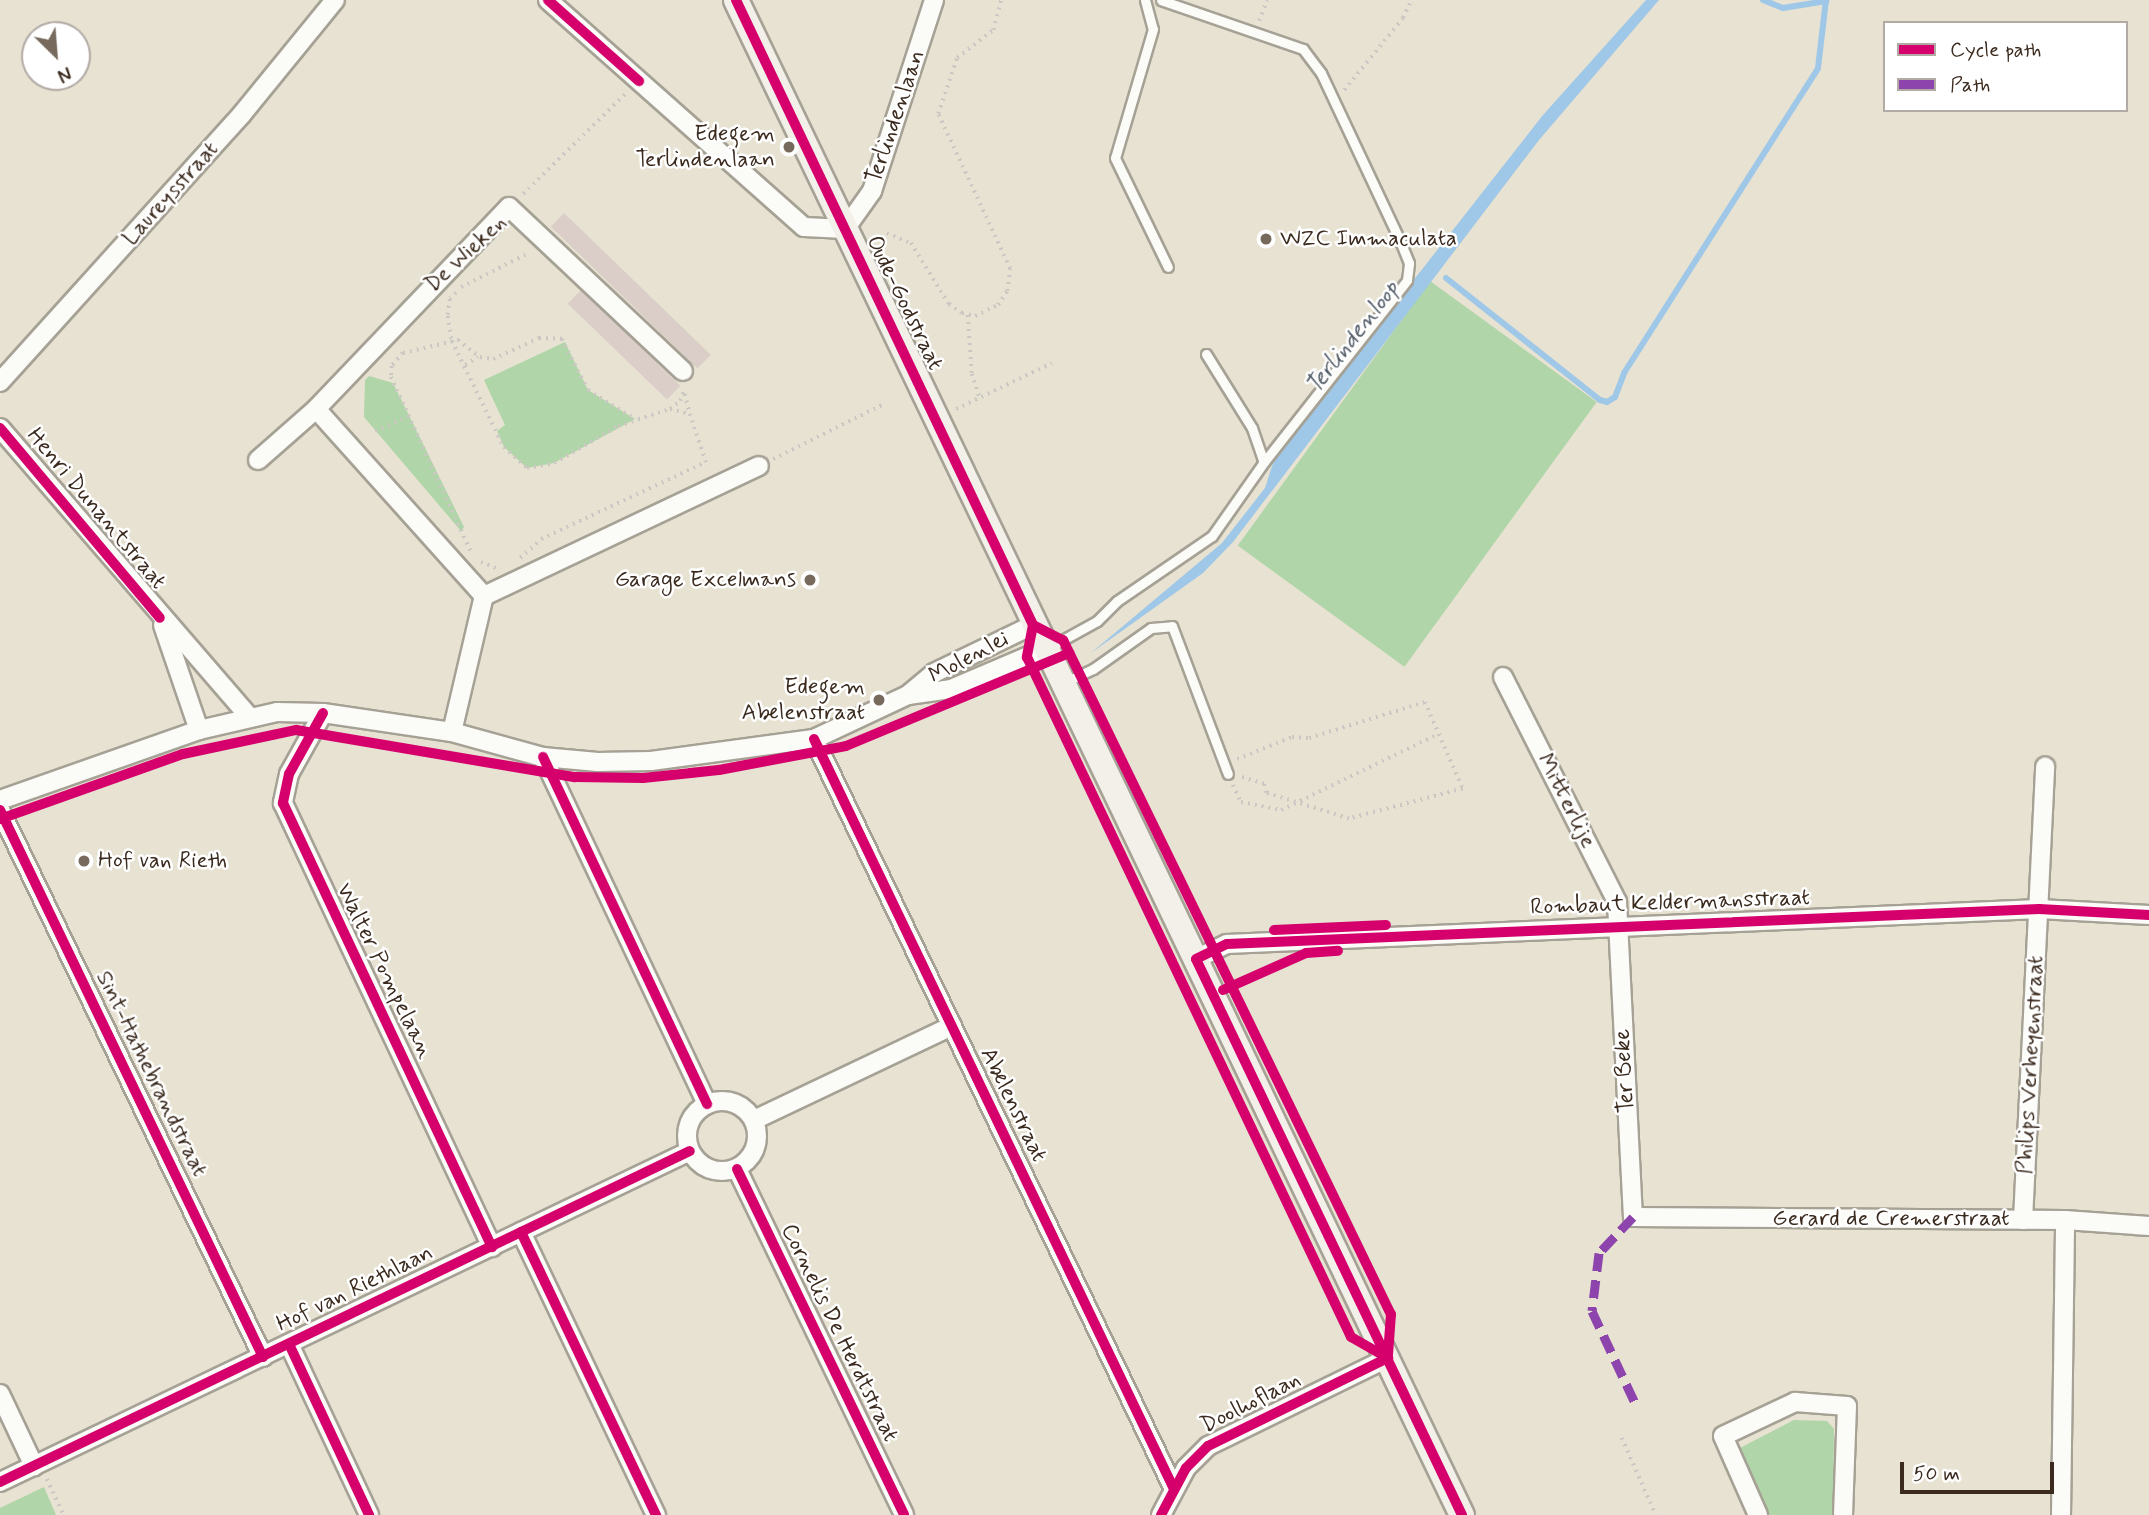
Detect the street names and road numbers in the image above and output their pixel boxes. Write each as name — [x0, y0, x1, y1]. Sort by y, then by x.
street label: Terlindenlaan — [860, 47, 932, 187]
street label: Laureysstraat — [117, 136, 225, 252]
street label: De Wieken — [416, 206, 516, 302]
street label: Oude-Godstraat — [859, 231, 949, 375]
street label: Henri Dunantstraat — [22, 424, 170, 594]
street label: Molenlei — [924, 626, 1014, 690]
street label: Mitterlije — [1530, 749, 1602, 853]
street label: Walter Pompelaan — [332, 883, 436, 1059]
street label: Rombaut Keldermansstraat — [1526, 884, 1814, 922]
street label: Philips Verheyenstraat — [2012, 956, 2050, 1174]
street label: Sint-Hathebrandstraat — [89, 967, 213, 1181]
street label: Ter Beke — [1609, 1028, 1641, 1114]
street label: Abelenstraat — [974, 1043, 1052, 1167]
street label: Gerard de Cremerstraat — [1772, 1205, 2010, 1233]
street label: Cornelis De Herdtstraat — [774, 1218, 904, 1448]
street label: Hof van Riethlaan — [271, 1239, 439, 1339]
street label: Doolhoflaan — [1196, 1366, 1306, 1440]

